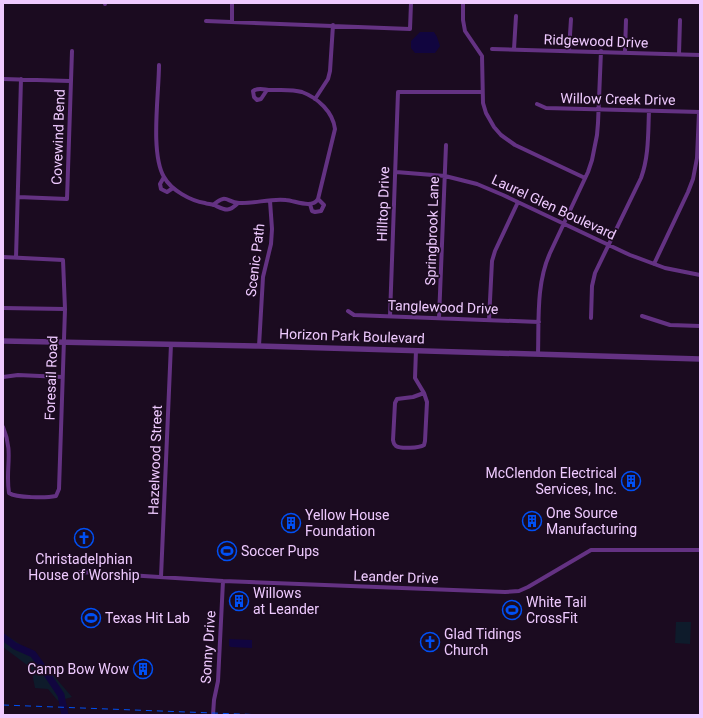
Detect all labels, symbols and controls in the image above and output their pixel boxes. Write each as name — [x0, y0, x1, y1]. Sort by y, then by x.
street label: Ridgewood Drive — [543, 31, 649, 51]
street label: Covewind Bend — [48, 89, 68, 185]
street label: Willow Creek Drive — [560, 90, 676, 108]
street label: Hilltop Drive — [374, 166, 392, 242]
street label: Laurel Glen Boulevard — [489, 171, 619, 243]
street label: Springbrook Lane — [422, 176, 442, 286]
street label: Scenic Path — [243, 222, 267, 298]
street label: Tanglewood Drive — [387, 297, 499, 317]
street label: Horizon Park Boulevard — [279, 325, 425, 347]
street label: Foresail Road — [42, 335, 60, 421]
street label: Hazelwood Street — [145, 404, 165, 515]
place label: McClendon Electrical Services, Inc. — [486, 465, 617, 497]
building icon: McClendon Electrical Services, Inc. — [620, 470, 642, 492]
place label: One Source Manufacturing — [546, 505, 637, 537]
place label: Yellow House Foundation — [305, 507, 390, 539]
building icon: One Source Manufacturing — [521, 510, 543, 532]
building icon: Yellow House Foundation — [280, 512, 302, 534]
church icon: Christadelphian House of Worship — [73, 527, 95, 549]
sports icon: Soccer Pups — [216, 540, 238, 562]
place label: Soccer Pups — [241, 543, 319, 559]
place label: Christadelphian House of Worship — [28, 551, 140, 583]
street label: Leander Drive — [353, 568, 439, 586]
place label: Willows at Leander — [253, 585, 319, 617]
building icon: Willows at Leander — [228, 590, 250, 612]
place label: White Tail CrossFit — [526, 594, 587, 626]
sports icon: White Tail CrossFit — [501, 599, 523, 621]
sports icon: Texas Hit Lab — [80, 607, 102, 629]
place label: Texas Hit Lab — [105, 610, 190, 626]
street label: Sonny Drive — [197, 610, 219, 684]
place label: Glad Tidings Church — [444, 626, 522, 658]
church icon: Glad Tidings Church — [419, 631, 441, 653]
building icon: Camp Bow Wow — [132, 658, 154, 680]
place label: Camp Bow Wow — [27, 661, 129, 677]

